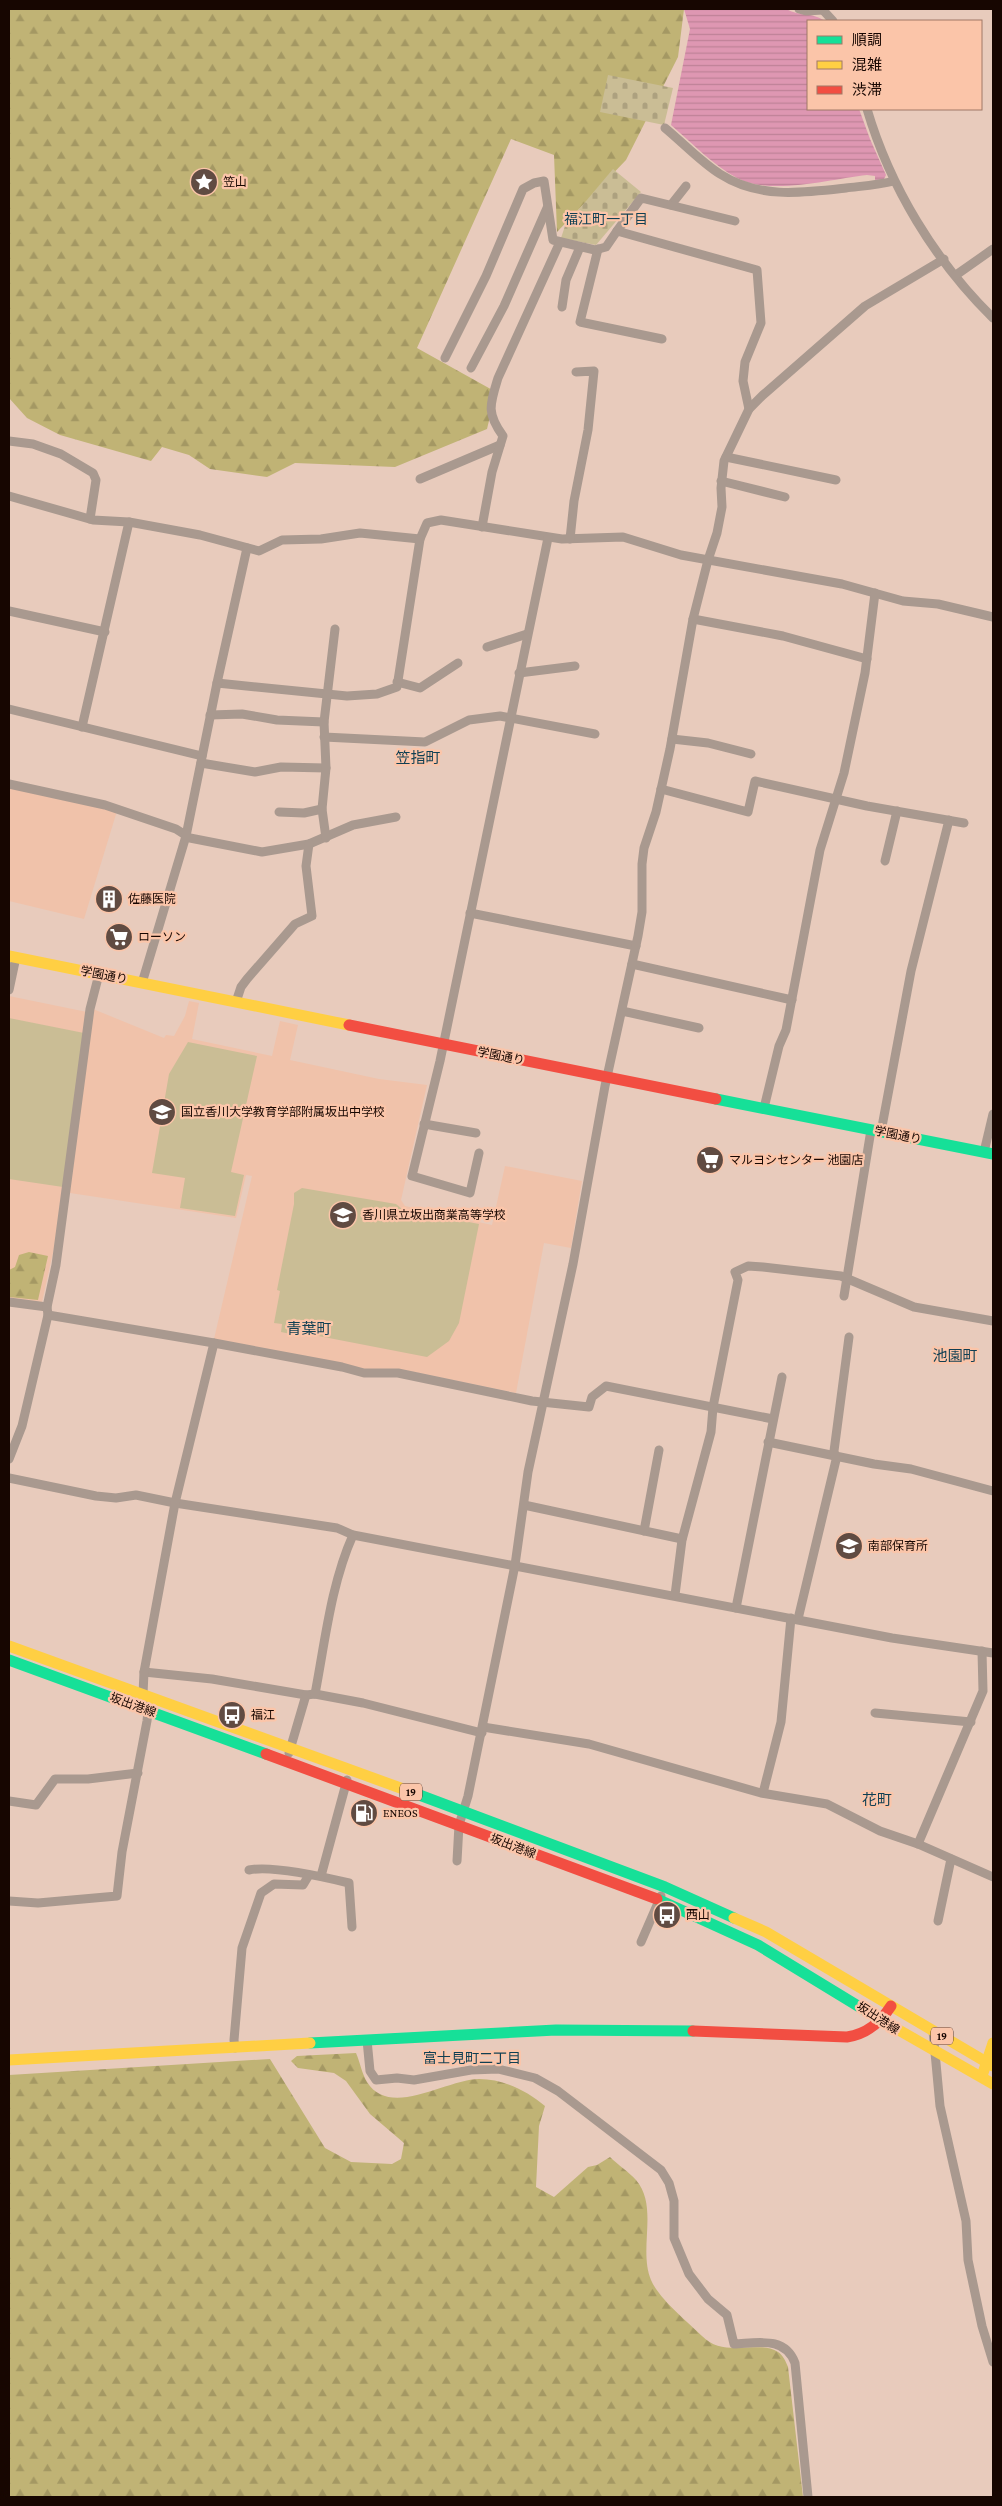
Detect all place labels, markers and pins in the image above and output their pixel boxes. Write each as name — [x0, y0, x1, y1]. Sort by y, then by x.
place icon: 笠山 — [189, 167, 219, 197]
place label: 笠山 — [223, 175, 247, 189]
building icon: 佐藤医院 — [94, 884, 124, 914]
place label: 佐藤医院 — [128, 892, 176, 906]
supermarket icon: ローソン — [104, 922, 134, 952]
place label: ローソン — [138, 930, 186, 944]
school or university icon: 国立香川大学教育学部附属坂出中学校 — [147, 1097, 177, 1127]
place label: 国立香川大学教育学部附属坂出中学校 — [181, 1105, 385, 1119]
supermarket icon: マルヨシセンター 池園店 — [695, 1145, 725, 1175]
place label: マルヨシセンター 池園店 — [729, 1153, 863, 1167]
school or university icon: 香川県立坂出商業高等学校 — [328, 1200, 358, 1230]
place label: 香川県立坂出商業高等学校 — [362, 1208, 506, 1222]
school or university icon: 南部保育所 — [834, 1531, 864, 1561]
place label: 南部保育所 — [868, 1539, 928, 1553]
bus stop icon: 福江 — [217, 1700, 247, 1730]
place label: 福江 — [251, 1708, 275, 1722]
fuel station icon: ENEOS — [349, 1798, 379, 1828]
place label: ENEOS — [383, 1806, 418, 1820]
bus stop icon: 西山 — [652, 1900, 682, 1930]
place label: 西山 — [686, 1908, 710, 1922]

